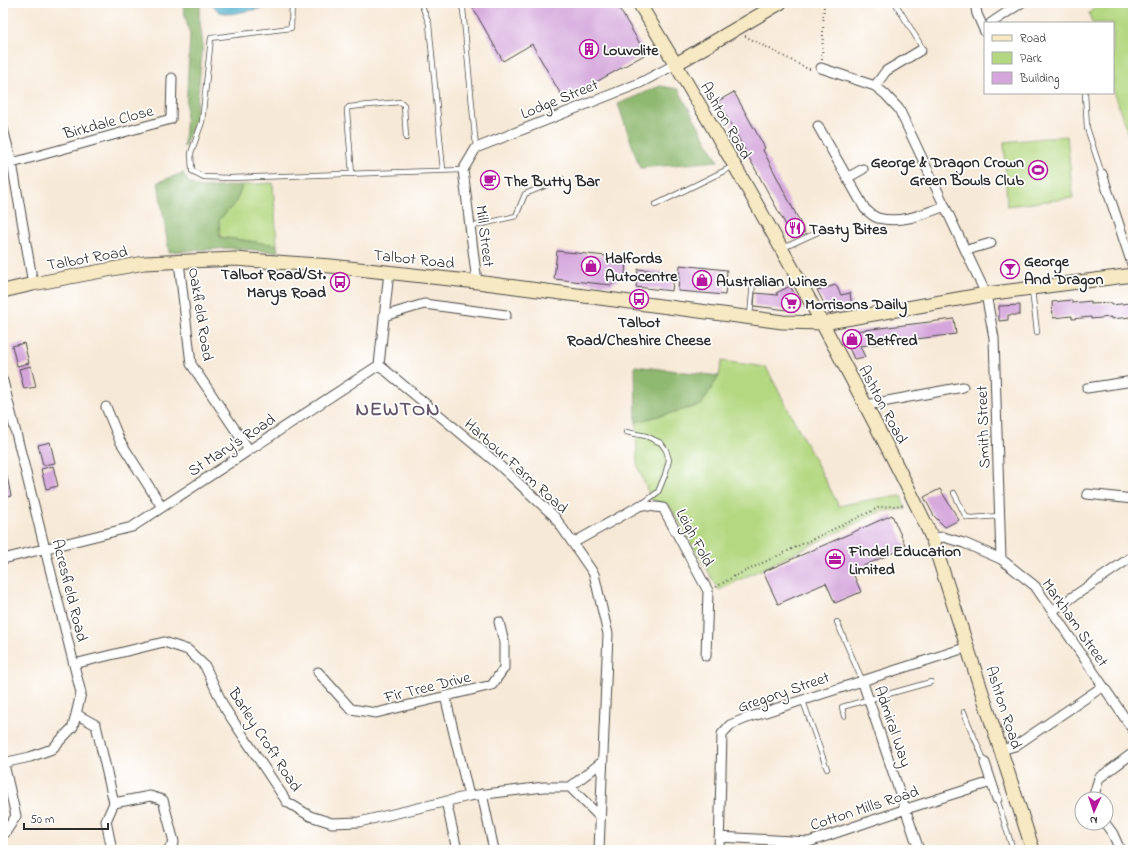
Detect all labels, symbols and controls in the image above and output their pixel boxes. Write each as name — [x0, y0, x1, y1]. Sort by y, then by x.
legend — [984, 22, 1114, 94]
text: Road — [1020, 30, 1046, 48]
building icon: Louvolite — [578, 38, 600, 60]
place label: Louvolite — [603, 39, 659, 63]
text: Park — [1020, 50, 1042, 68]
text: Building — [1019, 70, 1059, 89]
street label: Lodge Street — [517, 73, 603, 126]
street label: Ashton Road — [693, 78, 757, 164]
street label: Birkdale Close — [60, 99, 157, 147]
place label: George & Dragon Crown Green Bowls Club — [871, 151, 1025, 193]
sports icon: George & Dragon Crown Green Bowls Club — [1027, 159, 1049, 181]
cafe icon: The Butty Bar — [479, 169, 501, 191]
place label: The Butty Bar — [504, 170, 601, 195]
street label: Mill Street — [468, 204, 500, 269]
restaurant icon: Tasty Bites — [784, 217, 806, 239]
place label: Tasty Bites — [809, 218, 888, 243]
street label: Talbot Road — [45, 240, 130, 278]
street label: Talbot Road — [372, 244, 456, 276]
place label: Halfords Autocentre — [605, 247, 678, 289]
place label: George And Dragon — [1024, 250, 1104, 293]
shop icon: Halfords Autocentre — [580, 255, 602, 277]
bar icon: George And Dragon — [999, 258, 1021, 280]
place label: Talbot Road/St. Marys Road — [221, 263, 327, 306]
street label: Oakfield Road — [181, 266, 219, 363]
shop icon: Australian Wines — [691, 269, 713, 291]
place label: Australian Wines — [716, 270, 827, 294]
bus stop icon: Talbot Road/St. Marys Road — [329, 271, 351, 293]
bus stop icon: Talbot Road/Cheshire Cheese — [628, 288, 650, 310]
supermarket icon: Morrisons Daily — [780, 292, 802, 314]
place label: Morrisons Daily — [805, 293, 907, 318]
place label: Talbot Road/Cheshire Cheese — [566, 311, 712, 353]
shop icon: Betfred — [841, 328, 863, 350]
place label: Betfred — [865, 329, 917, 353]
street label: Ashton Road — [851, 361, 913, 449]
street label: Smith Street — [971, 384, 997, 469]
district label: NEWTON — [355, 396, 441, 425]
street label: St Mary's Road — [183, 408, 281, 483]
street label: Harbour Farm Road — [458, 413, 573, 520]
street label: Leigh Fold — [669, 505, 720, 571]
street label: Acresfield Road — [45, 537, 93, 644]
place label: Findel Education Limited — [848, 540, 961, 582]
office icon: Findel Education Limited — [824, 548, 846, 570]
street label: Markham Street — [1035, 574, 1114, 673]
street label: Ashton Road — [978, 663, 1028, 752]
street label: Fir Tree Drive — [381, 665, 474, 710]
street label: Gregory Street — [734, 666, 833, 720]
street label: Barley Croft Road — [221, 682, 307, 797]
street label: Admiral Way — [867, 683, 917, 771]
street label: Cotton Mills Road — [807, 780, 922, 838]
north arrow — [1074, 791, 1114, 831]
scale bar — [24, 805, 108, 831]
text: 50 m — [30, 811, 54, 829]
text: N — [1089, 812, 1098, 828]

